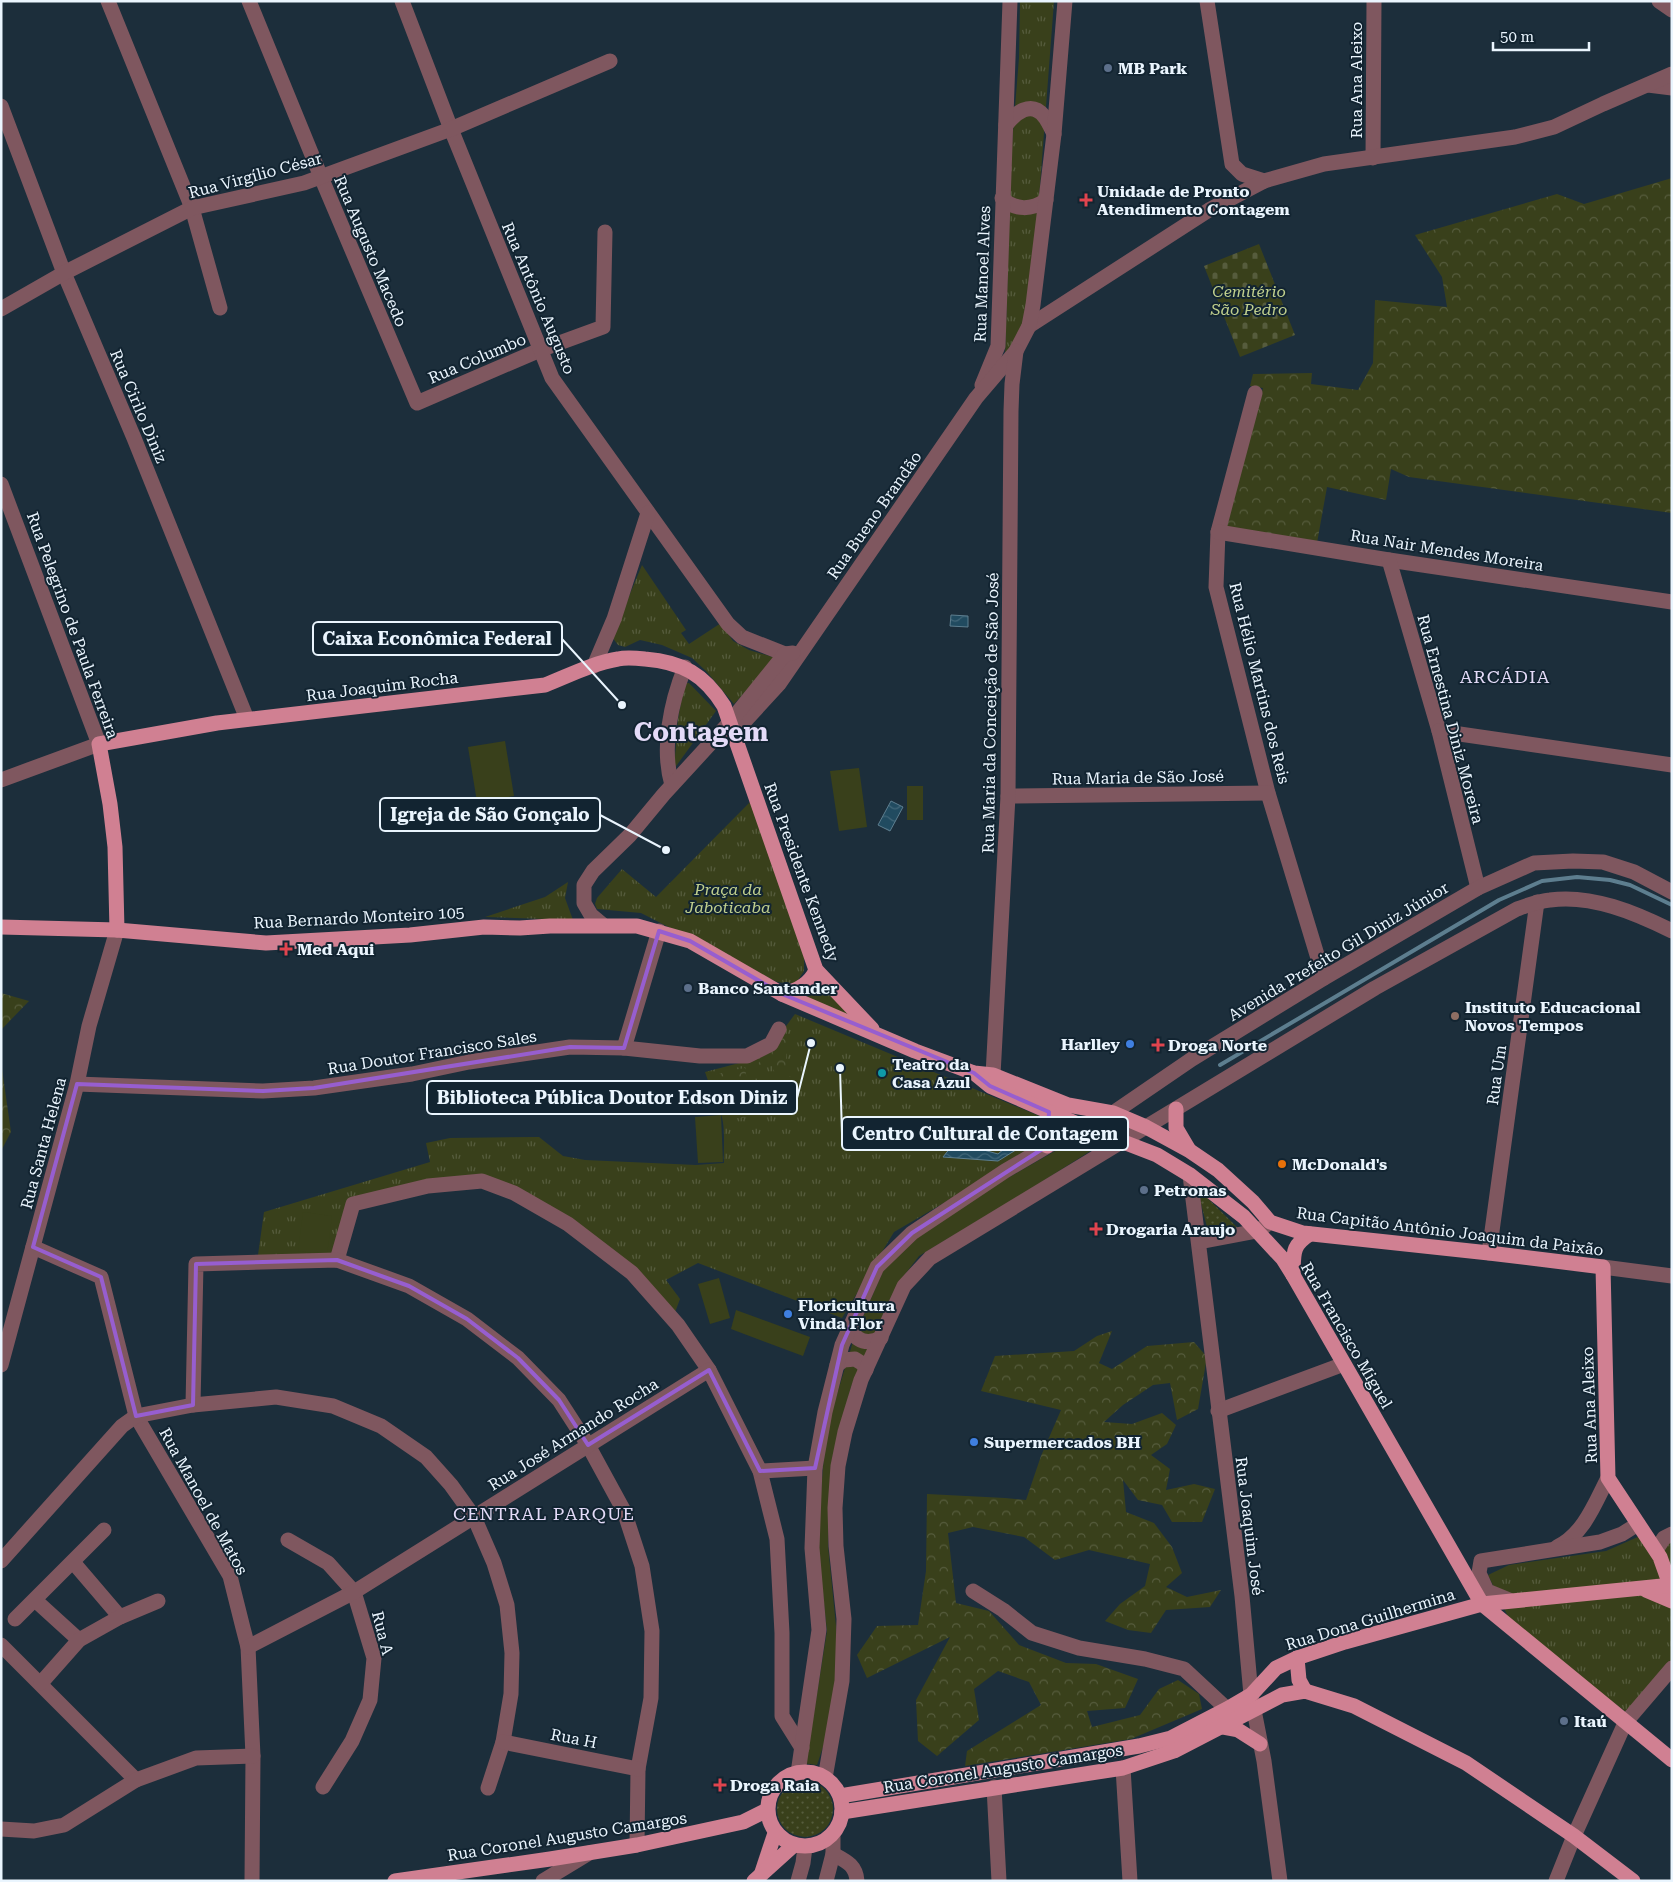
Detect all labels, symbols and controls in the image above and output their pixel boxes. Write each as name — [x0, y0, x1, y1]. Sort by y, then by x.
scale bar — [1493, 20, 1589, 52]
street label: Rua Ana Aleixo — [1347, 21, 1366, 138]
text: 50 m — [1500, 28, 1535, 46]
place label: MB Park — [1118, 59, 1187, 78]
marker: MB Park — [1102, 62, 1114, 74]
street label: Rua Virgílio César — [186, 148, 324, 202]
street label: Rua Augusto Macedo — [330, 173, 411, 330]
place label: Unidade de Pronto Atendimento Contagem — [1097, 182, 1290, 219]
marker: Unidade de Pronto Atendimento Contagem — [1079, 193, 1093, 207]
street label: Rua Manoel Alves — [971, 205, 994, 343]
street label: Rua Antônio Augusto — [498, 219, 579, 377]
park label: Cemitério São Pedro — [1210, 282, 1287, 319]
street label: Rua Columbo — [425, 329, 529, 388]
street label: Rua Cirilo Diniz — [106, 347, 171, 466]
street label: Rua Bueno Brandão — [823, 448, 926, 583]
street label: Rua Pelegrino de Paula Ferreira — [23, 509, 123, 741]
street label: Rua Nair Mendes Moreira — [1349, 526, 1545, 575]
street label: Rua Maria da Conceição de São José — [979, 572, 1002, 854]
street label: Rua Hélio Martins dos Reis — [1225, 580, 1294, 786]
street label: Rua Ernestina Diniz Moreira — [1413, 612, 1488, 826]
callout: Caixa Econômica Federal — [313, 622, 562, 655]
text: Caixa Econômica Federal — [322, 628, 552, 649]
district label: ARCÁDIA — [1460, 666, 1550, 687]
street label: Rua Joaquim Rocha — [305, 668, 459, 705]
district label: Contagem — [634, 717, 768, 747]
street label: Rua Maria de São José — [1052, 766, 1224, 789]
street label: Rua Presidente Kennedy — [760, 780, 843, 965]
callout: Igreja de São Gonçalo — [380, 798, 600, 831]
text: Igreja de São Gonçalo — [390, 804, 590, 825]
street label: Avenida Prefeito Gil Diniz Júnior — [1225, 878, 1452, 1025]
park label: Praça da Jaboticaba — [684, 880, 771, 917]
street label: Rua Bernardo Monteiro 105 — [253, 902, 465, 933]
place label: Med Aqui — [297, 940, 375, 959]
marker: Med Aqui — [279, 942, 293, 956]
place label: Banco Santander — [698, 979, 837, 998]
marker: Banco Santander — [682, 982, 694, 994]
place label: Instituto Educacional Novos Tempos — [1465, 998, 1641, 1035]
marker: Instituto Educacional Novos Tempos — [1449, 1010, 1461, 1022]
street label: Rua Doutor Francisco Sales — [326, 1027, 538, 1078]
place label: Harlley — [1061, 1035, 1120, 1054]
place label: Droga Norte — [1168, 1036, 1267, 1055]
marker: Harlley — [1124, 1038, 1136, 1050]
marker: Droga Norte — [1152, 1039, 1164, 1051]
street label: Rua Um — [1483, 1043, 1510, 1106]
place label: Teatro da Casa Azul — [892, 1055, 971, 1092]
marker: Teatro da Casa Azul — [876, 1067, 888, 1079]
street label: Rua Santa Helena — [17, 1075, 70, 1211]
callout: Biblioteca Pública Doutor Edson Diniz — [427, 1081, 797, 1114]
text: Biblioteca Pública Doutor Edson Diniz — [437, 1087, 787, 1108]
callout: Centro Cultural de Contagem — [842, 1117, 1128, 1150]
text: Centro Cultural de Contagem — [852, 1123, 1119, 1144]
place label: McDonald's — [1292, 1155, 1387, 1174]
marker: McDonald's — [1276, 1158, 1288, 1170]
place label: Petronas — [1154, 1181, 1227, 1200]
marker: Petronas — [1138, 1184, 1150, 1196]
street label: Rua Capitão Antônio Joaquim da Paixão — [1295, 1203, 1605, 1260]
place label: Drogaria Araujo — [1106, 1220, 1235, 1239]
marker: Drogaria Araujo — [1090, 1223, 1102, 1235]
street label: Rua Francisco Miguel — [1297, 1259, 1396, 1412]
place label: Floricultura Vinda Flor — [798, 1296, 895, 1333]
marker: Floricultura Vinda Flor — [782, 1308, 794, 1320]
street label: Rua Ana Aleixo — [1578, 1346, 1601, 1464]
street label: Rua José Armando Rocha — [485, 1374, 662, 1495]
street label: Rua Manoel de Matos — [155, 1425, 252, 1578]
place label: Supermercados BH — [984, 1433, 1141, 1452]
marker: Supermercados BH — [968, 1436, 980, 1448]
street label: Rua Joaquim José — [1232, 1456, 1267, 1597]
district label: CENTRAL PARQUE — [453, 1503, 635, 1524]
street label: Rua Dona Guilhermina — [1283, 1585, 1457, 1654]
street label: Rua A — [368, 1609, 397, 1658]
place label: Itaú — [1574, 1712, 1607, 1731]
marker: Itaú — [1558, 1715, 1570, 1727]
street label: Rua H — [549, 1725, 599, 1752]
street label: Rua Coronel Augusto Camargos — [882, 1740, 1125, 1797]
place label: Droga Raia — [730, 1776, 820, 1795]
marker: Droga Raia — [714, 1779, 726, 1791]
street label: Rua Coronel Augusto Camargos — [446, 1808, 689, 1865]

